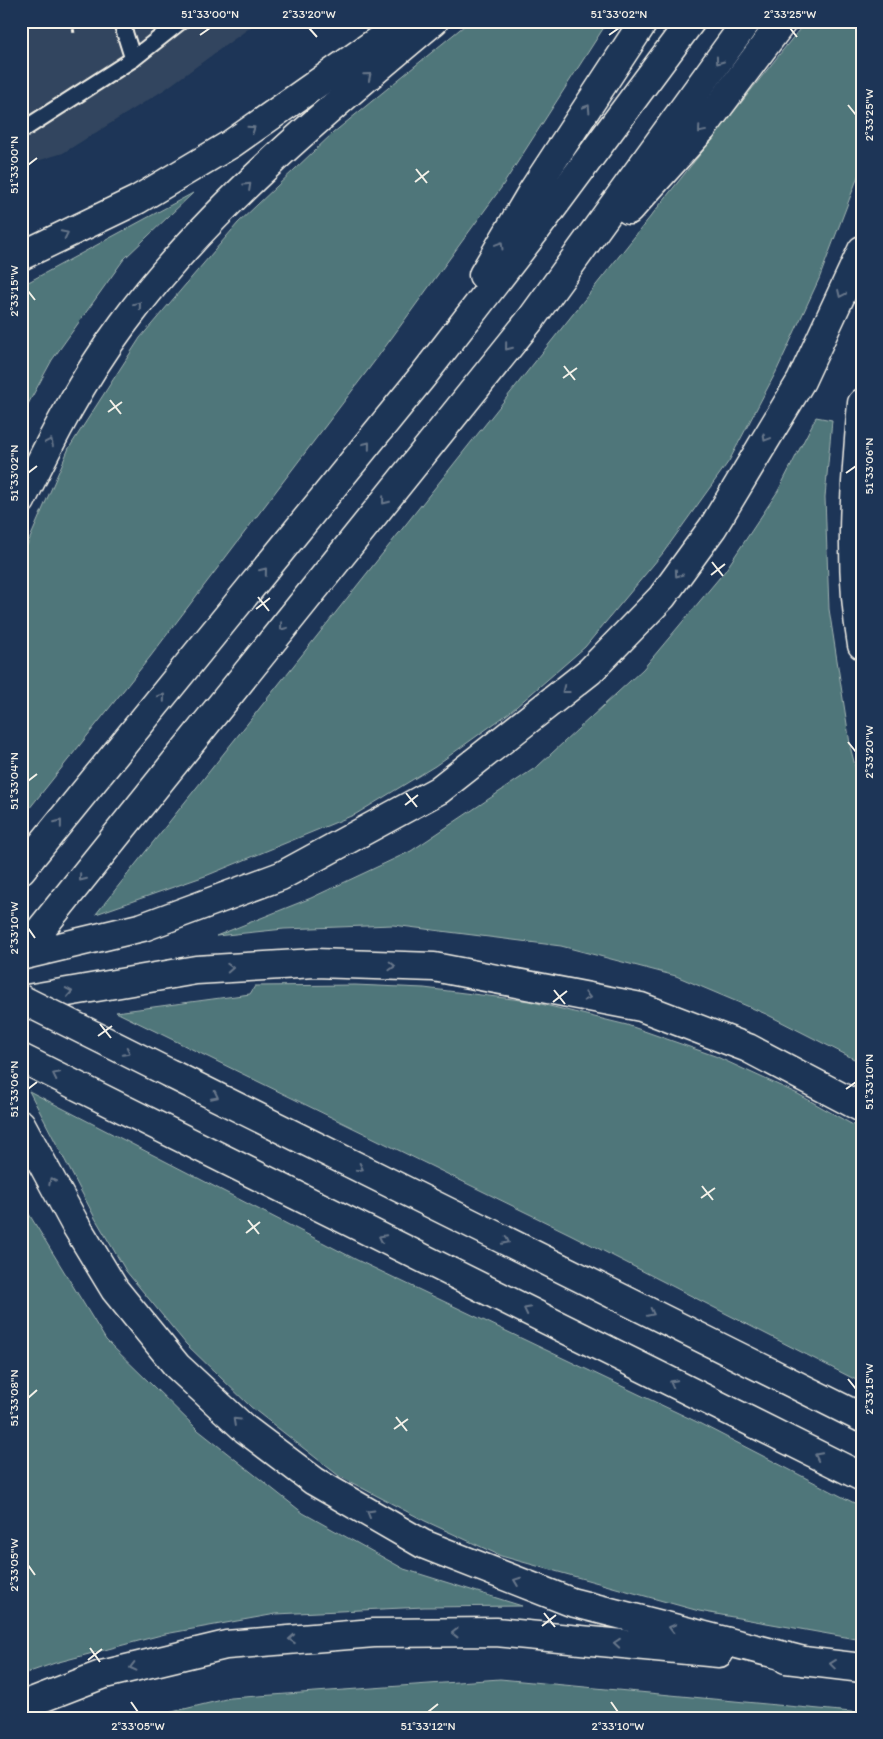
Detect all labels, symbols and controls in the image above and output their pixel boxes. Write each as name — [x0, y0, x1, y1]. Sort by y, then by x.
text: 51°33'00"N — [181, 7, 239, 21]
text: 2°33'20"W — [282, 7, 336, 21]
text: 51°33'02"N — [591, 7, 647, 21]
text: 2°33'25"W — [764, 7, 816, 21]
one-way arrow — [716, 55, 725, 65]
one-way arrow — [362, 74, 371, 82]
text: 2°33'25"W — [862, 89, 876, 141]
one-way arrow — [581, 104, 590, 113]
one-way arrow — [698, 124, 706, 133]
one-way arrow — [246, 126, 256, 135]
text: 51°33'00"N — [7, 136, 21, 194]
one-way arrow — [243, 183, 252, 192]
one-way arrow — [60, 230, 69, 241]
one-way arrow — [494, 242, 504, 251]
text: 2°33'15"W — [7, 265, 21, 317]
one-way arrow — [837, 289, 847, 298]
one-way arrow — [133, 302, 142, 311]
one-way arrow — [505, 341, 514, 350]
one-way arrow — [763, 432, 773, 441]
one-way arrow — [44, 438, 54, 447]
text: 51°33'06"N — [862, 438, 876, 494]
one-way arrow — [361, 442, 370, 451]
text: 51°33'02"N — [7, 445, 21, 501]
one-way arrow — [381, 495, 390, 504]
one-way arrow — [259, 568, 268, 577]
one-way arrow — [676, 568, 684, 577]
one-way arrow — [280, 621, 289, 631]
one-way arrow — [562, 685, 571, 694]
one-way arrow — [156, 694, 165, 703]
text: 2°33'20"W — [862, 725, 876, 779]
text: 51°33'04"N — [7, 752, 21, 810]
one-way arrow — [54, 820, 63, 829]
one-way arrow — [79, 872, 87, 881]
text: 2°33'10"W — [7, 902, 21, 954]
one-way arrow — [388, 961, 396, 971]
one-way arrow — [226, 962, 234, 973]
one-way arrow — [65, 987, 74, 997]
one-way arrow — [582, 991, 591, 1001]
one-way arrow — [122, 1046, 131, 1056]
text: 51°33'10"N — [862, 1054, 876, 1110]
text: 51°33'06"N — [7, 1061, 21, 1117]
one-way arrow — [52, 1071, 61, 1081]
one-way arrow — [210, 1090, 219, 1100]
one-way arrow — [355, 1162, 364, 1172]
one-way arrow — [48, 1177, 58, 1186]
one-way arrow — [378, 1234, 387, 1244]
one-way arrow — [500, 1235, 509, 1245]
one-way arrow — [524, 1306, 533, 1316]
one-way arrow — [646, 1307, 655, 1317]
text: 2°33'15"W — [862, 1363, 876, 1415]
text: 51°33'08"N — [7, 1369, 21, 1427]
one-way arrow — [669, 1379, 678, 1389]
one-way arrow — [233, 1418, 242, 1427]
one-way arrow — [814, 1451, 823, 1462]
one-way arrow — [366, 1510, 375, 1520]
text: 2°33'05"W — [7, 1538, 21, 1592]
one-way arrow — [513, 1577, 522, 1587]
one-way arrow — [669, 1623, 677, 1633]
one-way arrow — [450, 1628, 458, 1638]
one-way arrow — [288, 1634, 296, 1645]
one-way arrow — [612, 1638, 620, 1649]
one-way arrow — [829, 1660, 837, 1670]
one-way arrow — [128, 1661, 137, 1672]
text: 2°33'05"W — [111, 1719, 165, 1733]
text: 51°33'12"N — [400, 1719, 456, 1733]
text: 2°33'10"W — [592, 1719, 644, 1733]

